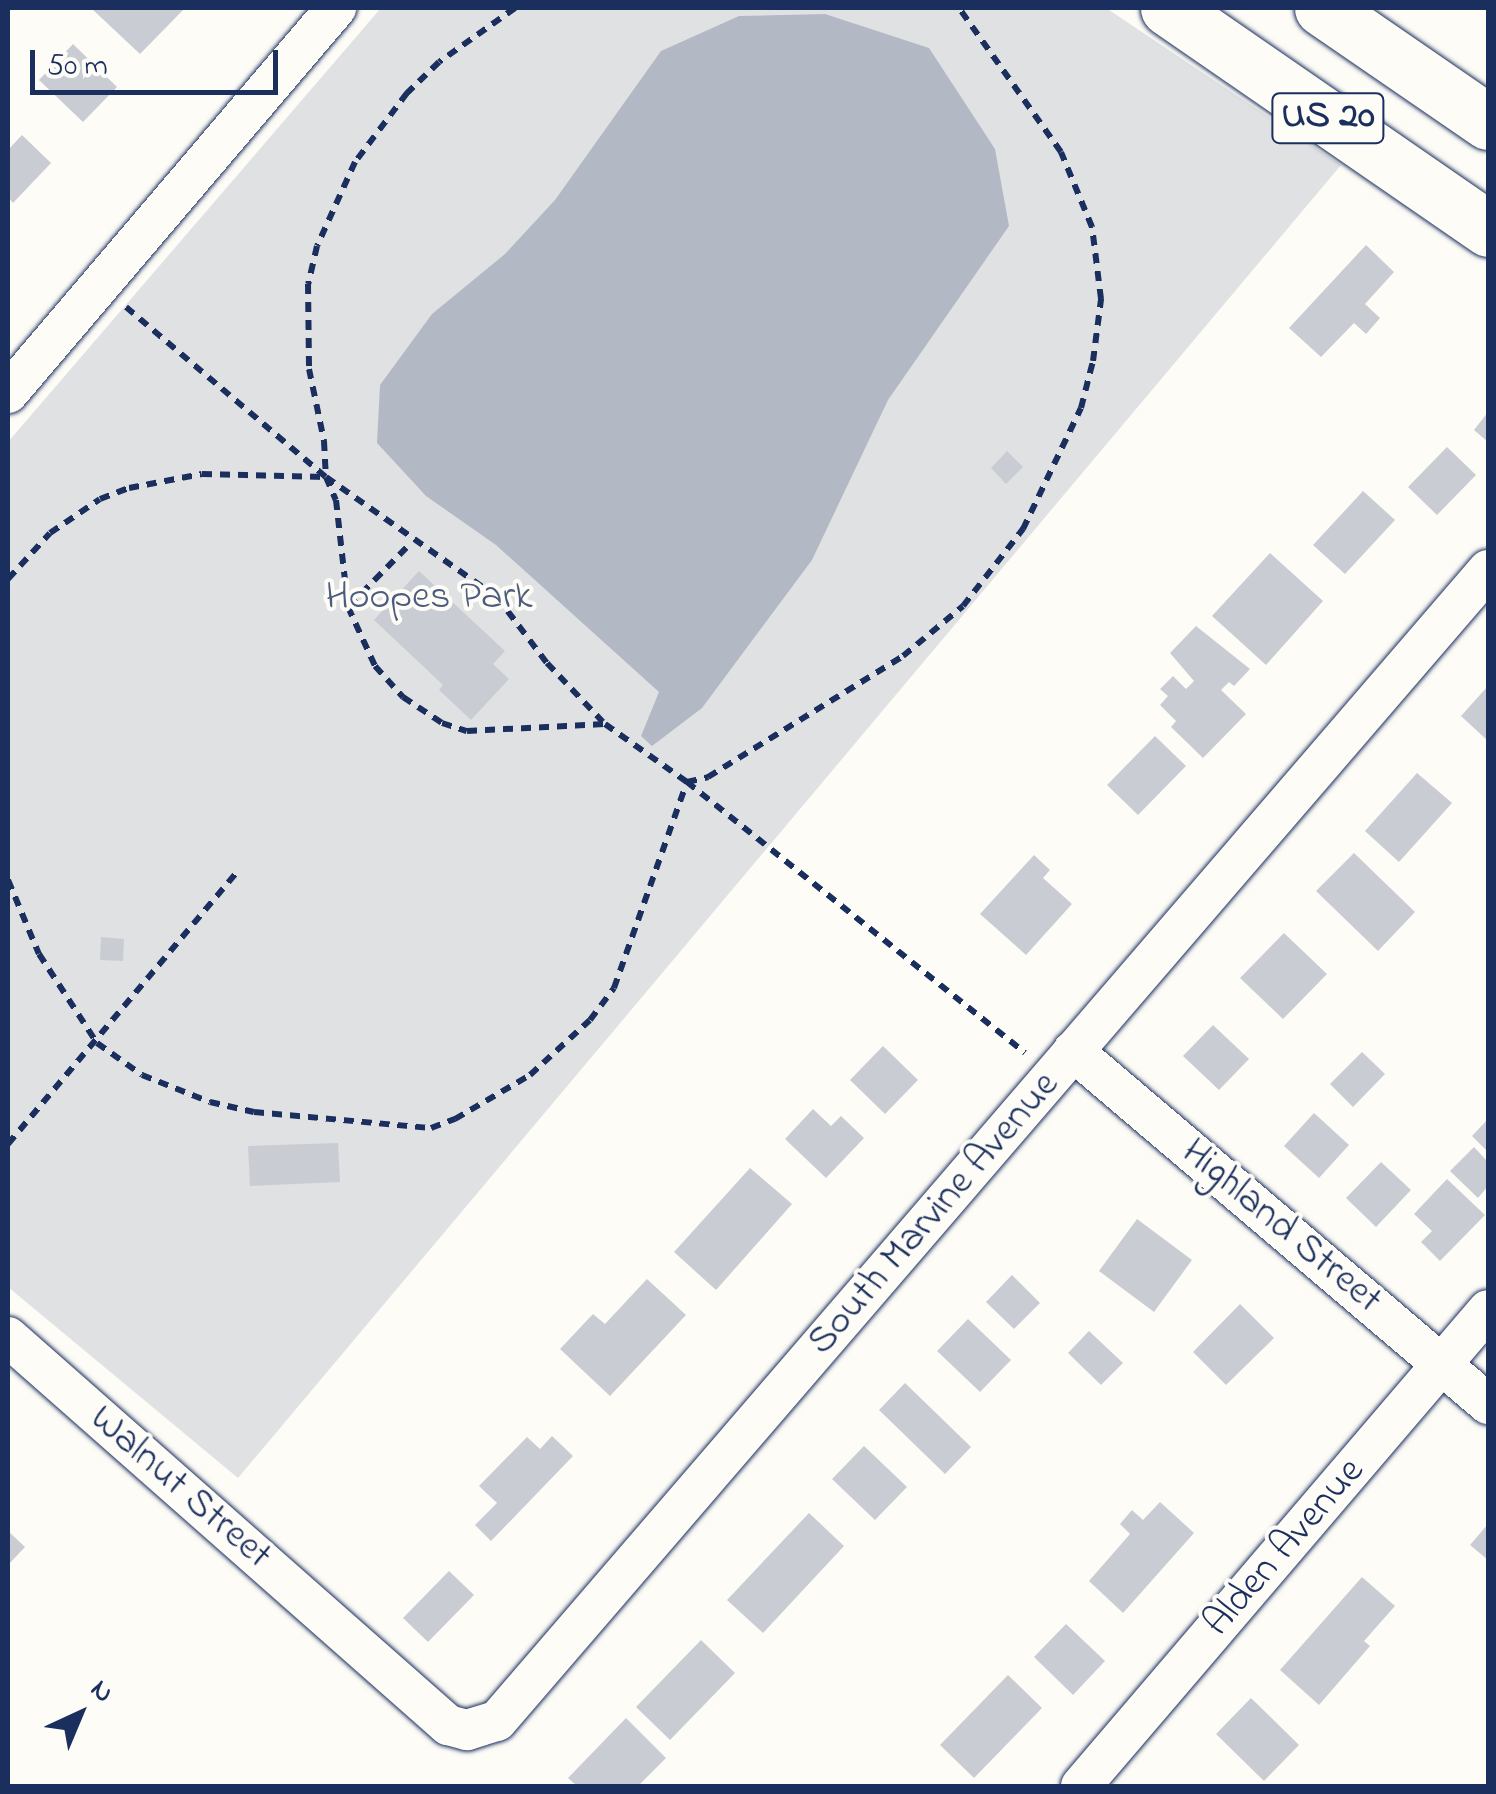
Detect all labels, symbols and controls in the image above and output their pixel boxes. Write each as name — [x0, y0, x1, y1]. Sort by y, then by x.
scale bar — [35, 30, 282, 92]
text: 50 m — [47, 45, 108, 89]
road number: US 20 — [1270, 85, 1386, 151]
park label: Hoopes Park — [325, 574, 533, 622]
street label: South Marvine Avenue — [798, 1062, 1070, 1366]
street label: Highland Street — [1171, 1129, 1391, 1325]
street label: Walnut Street — [79, 1396, 281, 1580]
street label: Alden Avenue — [1194, 1449, 1376, 1647]
north arrow — [30, 1664, 130, 1764]
text: N — [80, 1671, 122, 1713]

